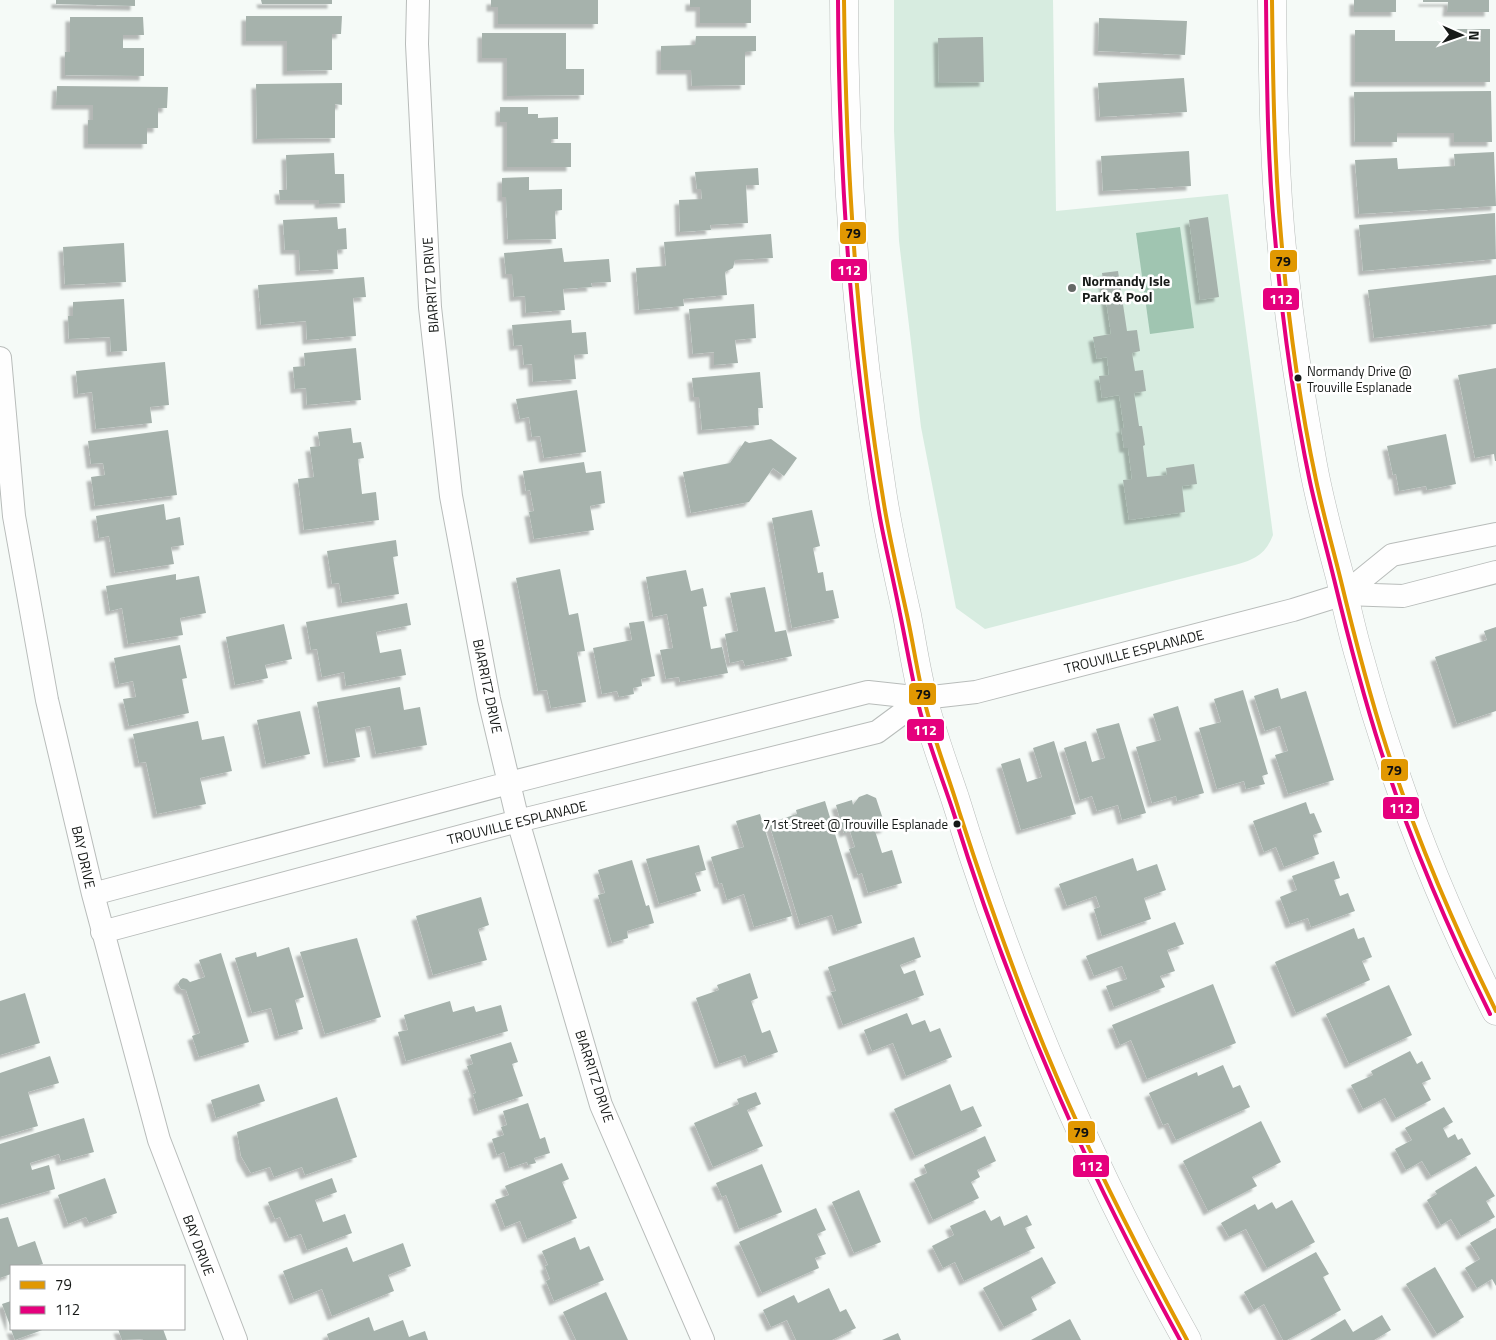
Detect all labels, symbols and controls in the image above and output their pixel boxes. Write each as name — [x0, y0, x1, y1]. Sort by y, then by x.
north arrow — [1436, 10, 1486, 60]
text: N — [1464, 30, 1485, 41]
line badge: 79 — [839, 221, 867, 245]
text: 79 — [845, 222, 861, 243]
street label: BIARRITZ DRIVE — [416, 236, 444, 334]
line badge: 79 — [1269, 249, 1298, 273]
text: 79 — [1275, 250, 1291, 271]
line badge: 112 — [830, 258, 868, 282]
text: 112 — [837, 259, 861, 280]
place label: Normandy Isle Park & Pool — [1082, 270, 1170, 307]
marker: Normandy Isle Park & Pool — [1066, 282, 1078, 294]
line badge: 112 — [1262, 287, 1300, 311]
text: 112 — [1269, 288, 1293, 309]
place label: Normandy Drive @ Trouville Esplanade — [1307, 361, 1412, 397]
marker: Normandy Drive @ Trouville Esplanade — [1293, 373, 1303, 383]
street label: TROUVILLE ESPLANADE — [1062, 623, 1206, 679]
street label: BIARRITZ DRIVE — [468, 637, 508, 735]
line badge: 79 — [908, 682, 937, 706]
text: 79 — [915, 683, 931, 704]
line badge: 112 — [906, 718, 945, 742]
text: 112 — [913, 719, 937, 740]
line badge: 79 — [1380, 758, 1409, 782]
text: 79 — [1386, 759, 1402, 780]
street label: TROUVILLE ESPLANADE — [445, 794, 589, 850]
line badge: 112 — [1382, 796, 1420, 820]
text: 112 — [1389, 797, 1413, 818]
place label: 71st Street @ Trouville Esplanade — [763, 814, 948, 834]
marker: 71st Street @ Trouville Esplanade — [952, 819, 962, 829]
street label: BAY DRIVE — [67, 824, 101, 891]
street label: BIARRITZ DRIVE — [570, 1027, 620, 1125]
line badge: 79 — [1067, 1120, 1096, 1144]
text: 79 — [1073, 1121, 1089, 1142]
line badge: 112 — [1072, 1154, 1110, 1178]
text: 112 — [1079, 1155, 1103, 1176]
street label: BAY DRIVE — [178, 1211, 220, 1279]
legend — [10, 1265, 185, 1330]
text: 79 — [55, 1273, 72, 1296]
text: 112 — [55, 1298, 80, 1321]

